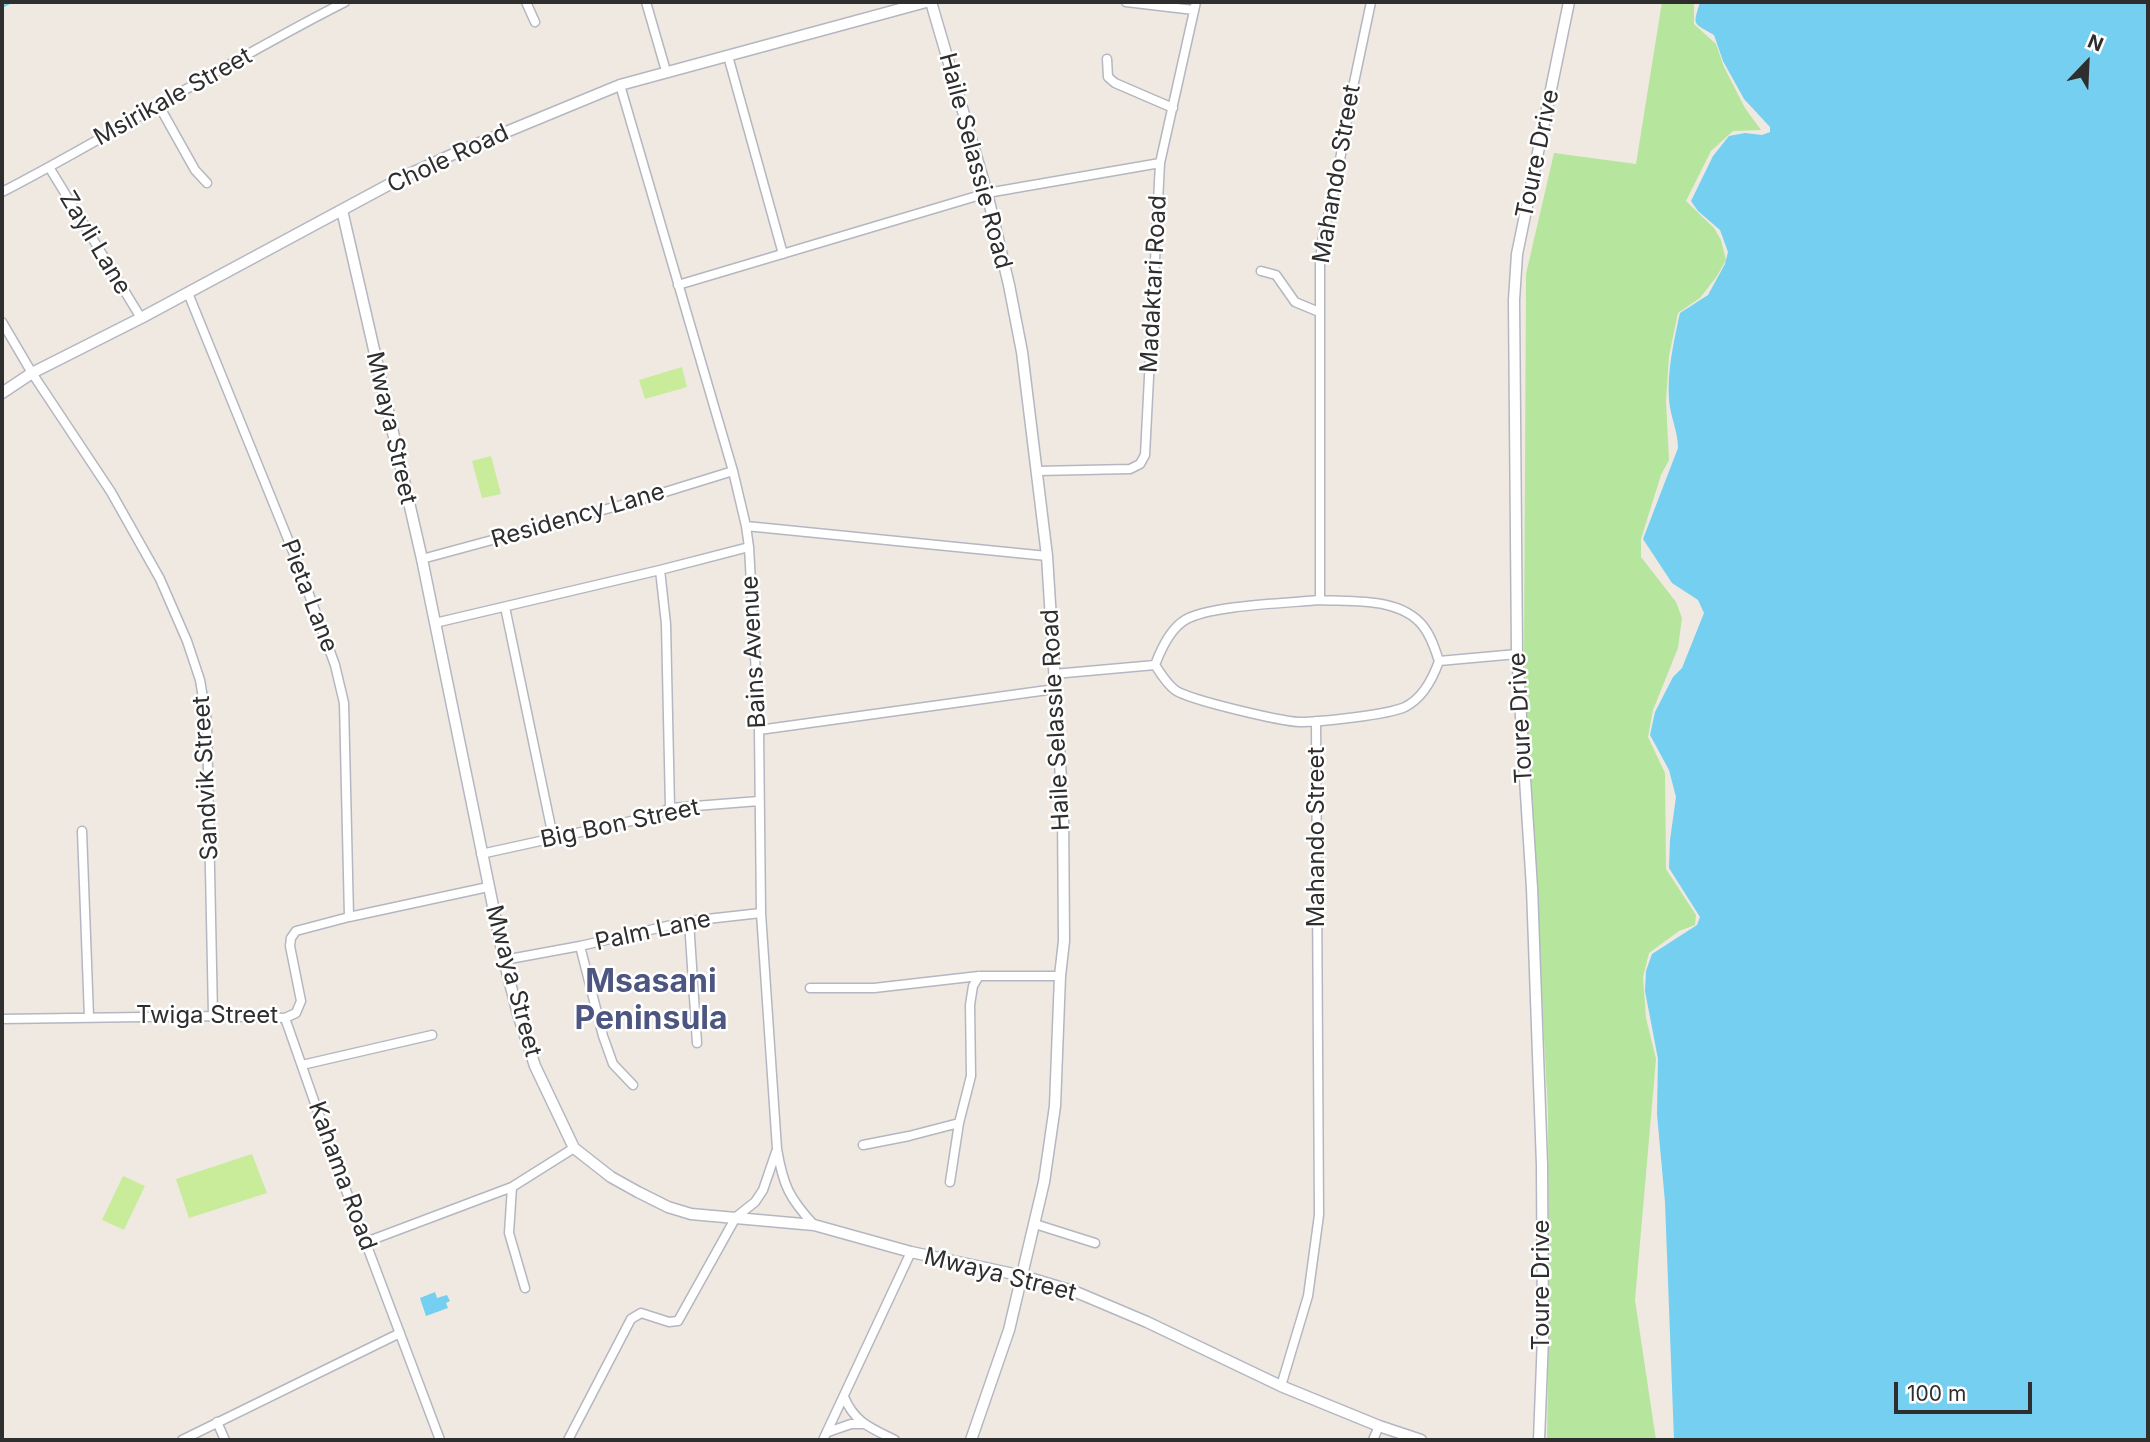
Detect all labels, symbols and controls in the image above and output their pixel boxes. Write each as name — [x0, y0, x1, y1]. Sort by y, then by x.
north arrow — [2052, 28, 2122, 98]
text: N — [2084, 30, 2107, 57]
street label: Msirikale Street — [89, 42, 257, 152]
street label: Haile Selassie Road — [932, 50, 1018, 272]
street label: Mahando Street — [1307, 83, 1367, 265]
street label: Toure Drive — [1510, 87, 1566, 221]
street label: Chole Road — [383, 118, 513, 200]
street label: Zayli Lane — [53, 186, 137, 300]
street label: Madaktari Road — [1135, 194, 1173, 374]
street label: Mwaya Street — [359, 349, 423, 507]
street label: Residency Lane — [488, 477, 668, 555]
street label: Pieta Lane — [274, 536, 344, 656]
street label: Bains Avenue — [736, 575, 772, 729]
street label: Haile Selassie Road — [1036, 608, 1076, 832]
street label: Toure Drive — [1503, 652, 1539, 784]
street label: Sandvik Street — [187, 695, 225, 861]
street label: Mahando Street — [1303, 747, 1331, 927]
street label: Big Bon Street — [538, 793, 702, 855]
street label: Mwaya Street — [479, 902, 547, 1060]
street label: Palm Lane — [592, 905, 714, 957]
district label: Msasani Peninsula — [574, 963, 728, 1038]
street label: Twiga Street — [136, 1002, 278, 1030]
street label: Kahama Road — [302, 1098, 382, 1254]
street label: Toure Drive — [1528, 1219, 1556, 1351]
street label: Mwaya Street — [921, 1242, 1079, 1308]
scale bar — [1898, 1368, 2036, 1412]
text: 100 m — [1907, 1381, 1966, 1406]

